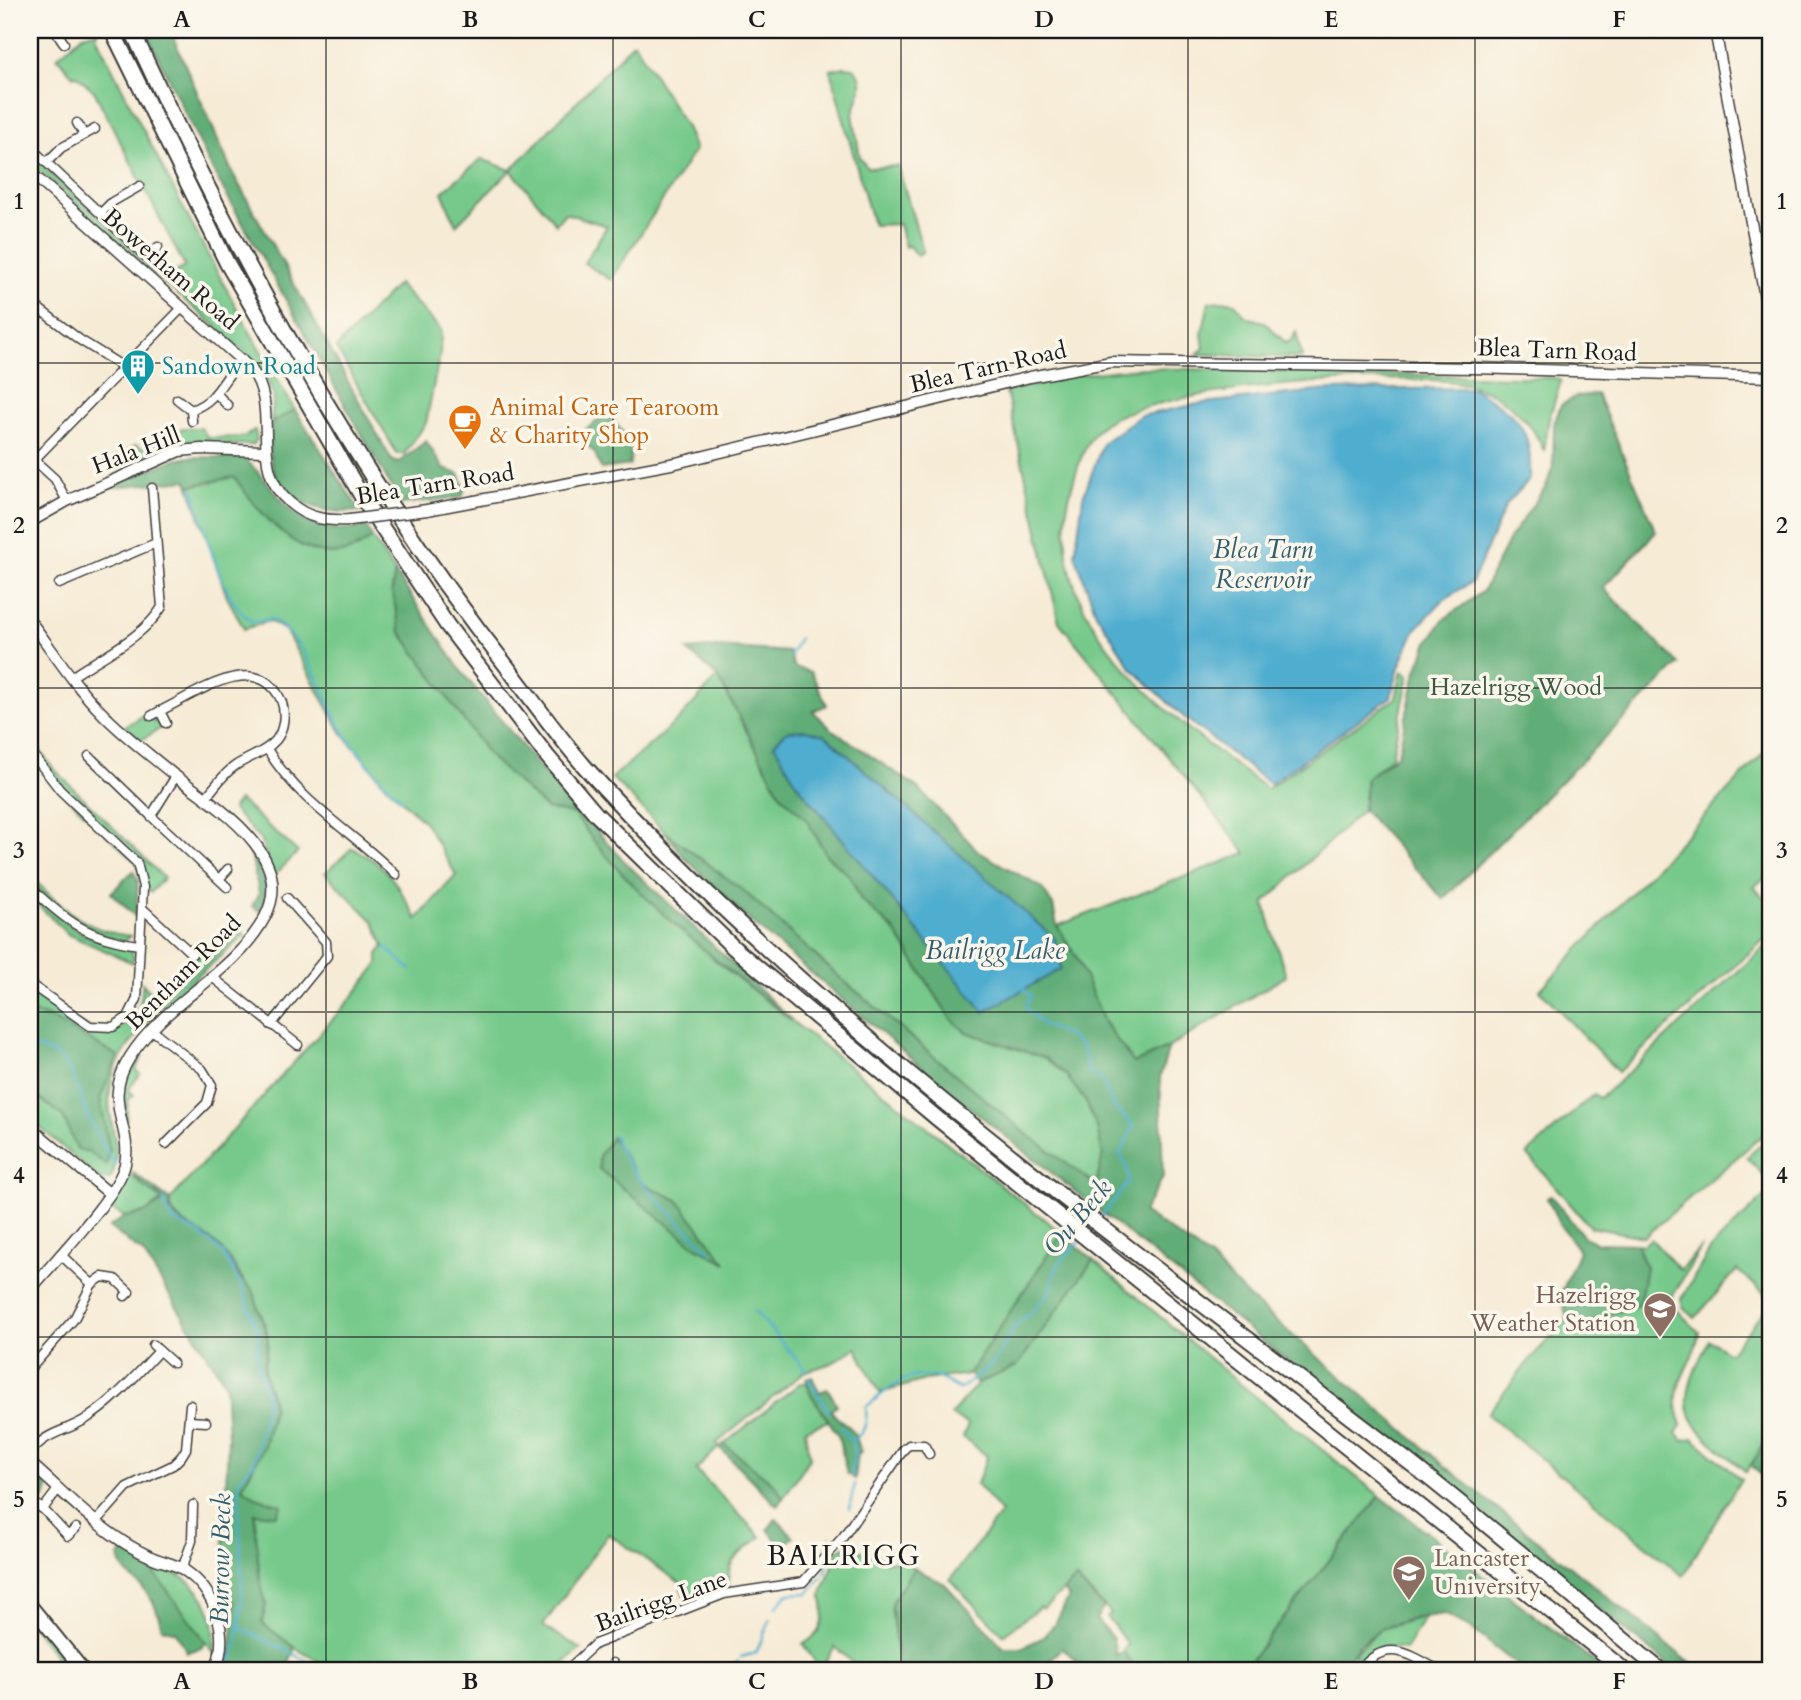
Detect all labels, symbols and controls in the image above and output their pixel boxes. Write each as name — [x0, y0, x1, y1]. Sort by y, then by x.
text: A — [173, 4, 191, 35]
text: B — [462, 4, 478, 35]
text: C — [748, 4, 766, 35]
text: D — [1034, 4, 1054, 35]
text: E — [1324, 4, 1338, 35]
text: F — [1612, 4, 1626, 35]
text: 1 — [13, 186, 25, 217]
text: 1 — [1776, 186, 1788, 217]
street label: Bowerham Road — [95, 201, 246, 338]
street label: Blea Tarn Road — [1477, 331, 1638, 370]
street label: Blea Tarn Road — [907, 333, 1070, 402]
building icon: Sandown Road — [119, 347, 157, 396]
place label: Sandown Road — [162, 350, 316, 383]
place label: Animal Care Tearoom & Charity Shop — [490, 391, 720, 452]
cafe icon: Animal Care Tearoom & Charity Shop — [446, 402, 484, 451]
street label: Hala Hill — [87, 419, 185, 482]
street label: Blea Tarn Road — [354, 456, 517, 513]
text: 2 — [13, 510, 25, 541]
text: 2 — [1776, 510, 1788, 541]
water label: Blea Tarn Reservoir — [1213, 532, 1313, 597]
park label: Hazelrigg Wood — [1430, 671, 1602, 704]
text: 3 — [13, 835, 25, 866]
text: 3 — [1776, 835, 1788, 866]
street label: Bentham Road — [118, 907, 249, 1038]
water label: Bailrigg Lake — [925, 933, 1066, 968]
text: 4 — [13, 1160, 25, 1191]
text: 4 — [1776, 1160, 1788, 1191]
water label: Ou Beck — [1035, 1172, 1120, 1263]
place label: Hazelrigg Weather Station — [1469, 1279, 1637, 1340]
school or university icon: Hazelrigg Weather Station — [1641, 1290, 1679, 1339]
text: 5 — [13, 1484, 25, 1515]
text: 5 — [1776, 1484, 1788, 1515]
water label: Burrow Beck — [202, 1493, 239, 1625]
district label: BAILRIGG — [767, 1537, 921, 1575]
place label: Lancaster University — [1434, 1542, 1541, 1603]
school or university icon: Lancaster University — [1390, 1553, 1428, 1602]
street label: Bailrigg Lane — [591, 1562, 732, 1641]
text: A — [173, 1666, 191, 1697]
text: B — [462, 1666, 478, 1697]
text: C — [748, 1666, 766, 1697]
text: D — [1034, 1666, 1054, 1697]
text: E — [1324, 1666, 1338, 1697]
text: F — [1612, 1666, 1626, 1697]

